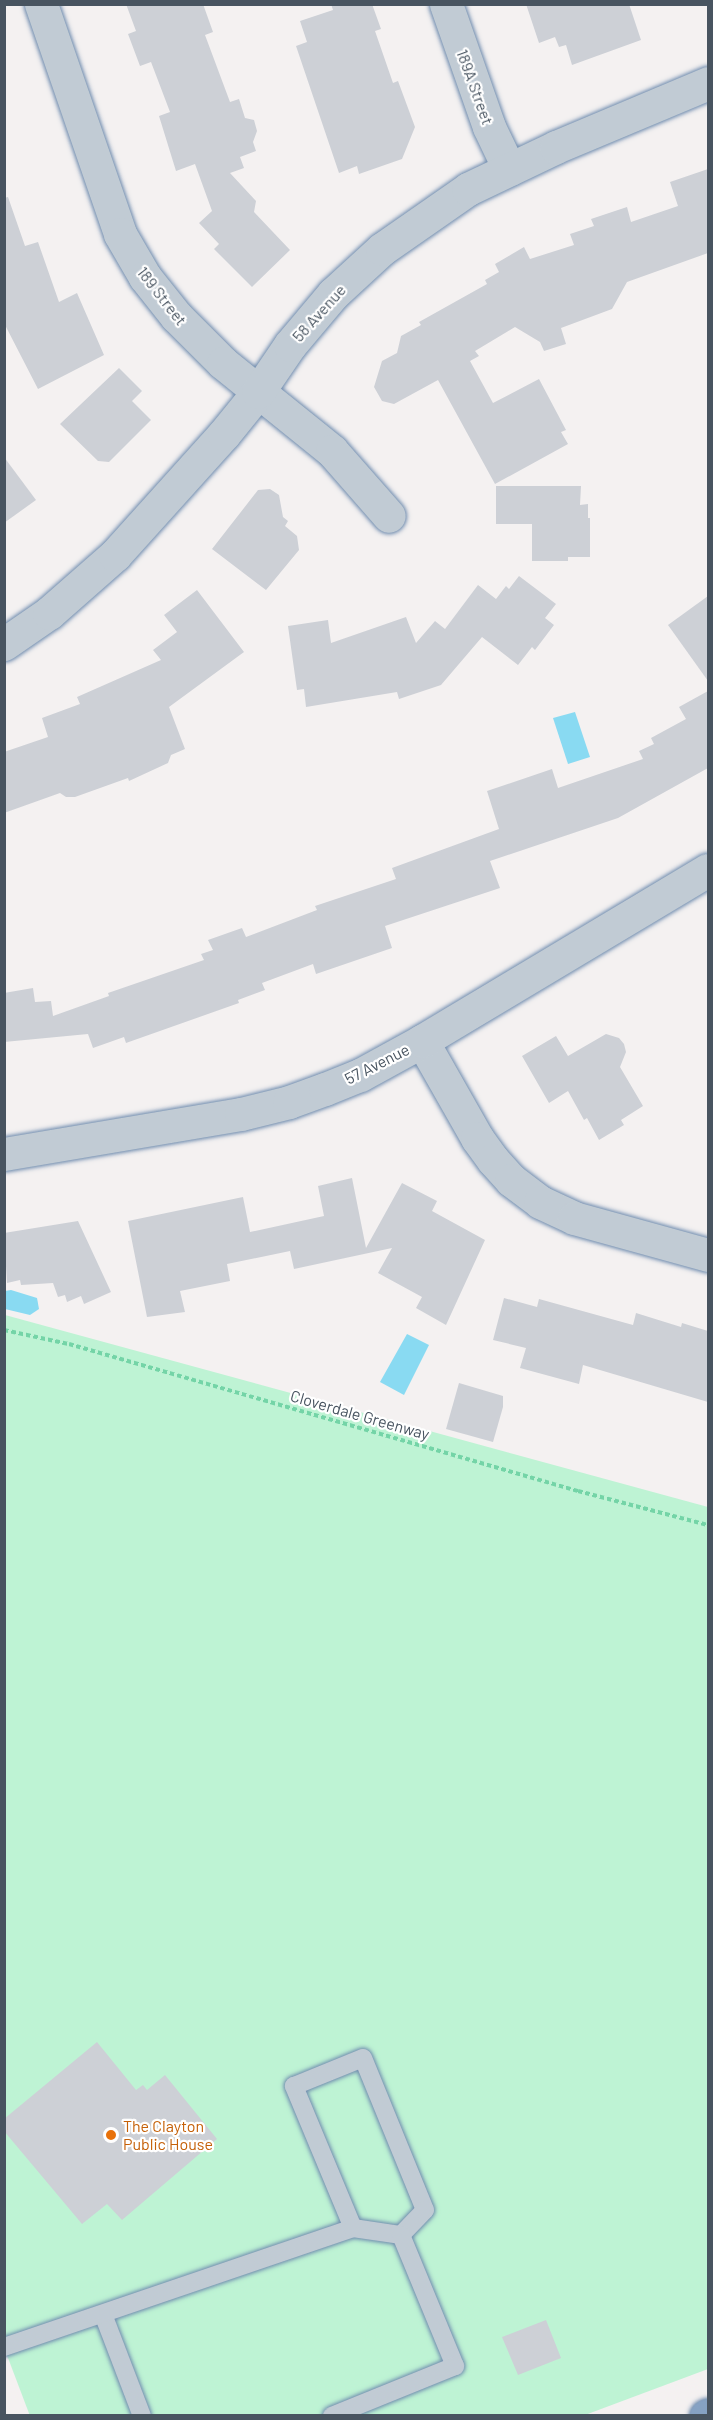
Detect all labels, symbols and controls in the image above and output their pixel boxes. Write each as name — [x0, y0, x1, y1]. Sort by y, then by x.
street label: 189A Street — [452, 47, 498, 127]
street label: 189 Street — [133, 263, 191, 329]
street label: 58 Avenue — [288, 280, 350, 346]
street label: 57 Avenue — [342, 1040, 412, 1088]
street label: Cloverdale Greenway — [288, 1386, 432, 1444]
place label: The Clayton Public House — [123, 2116, 213, 2154]
marker: The Clayton Public House — [104, 2128, 118, 2142]

